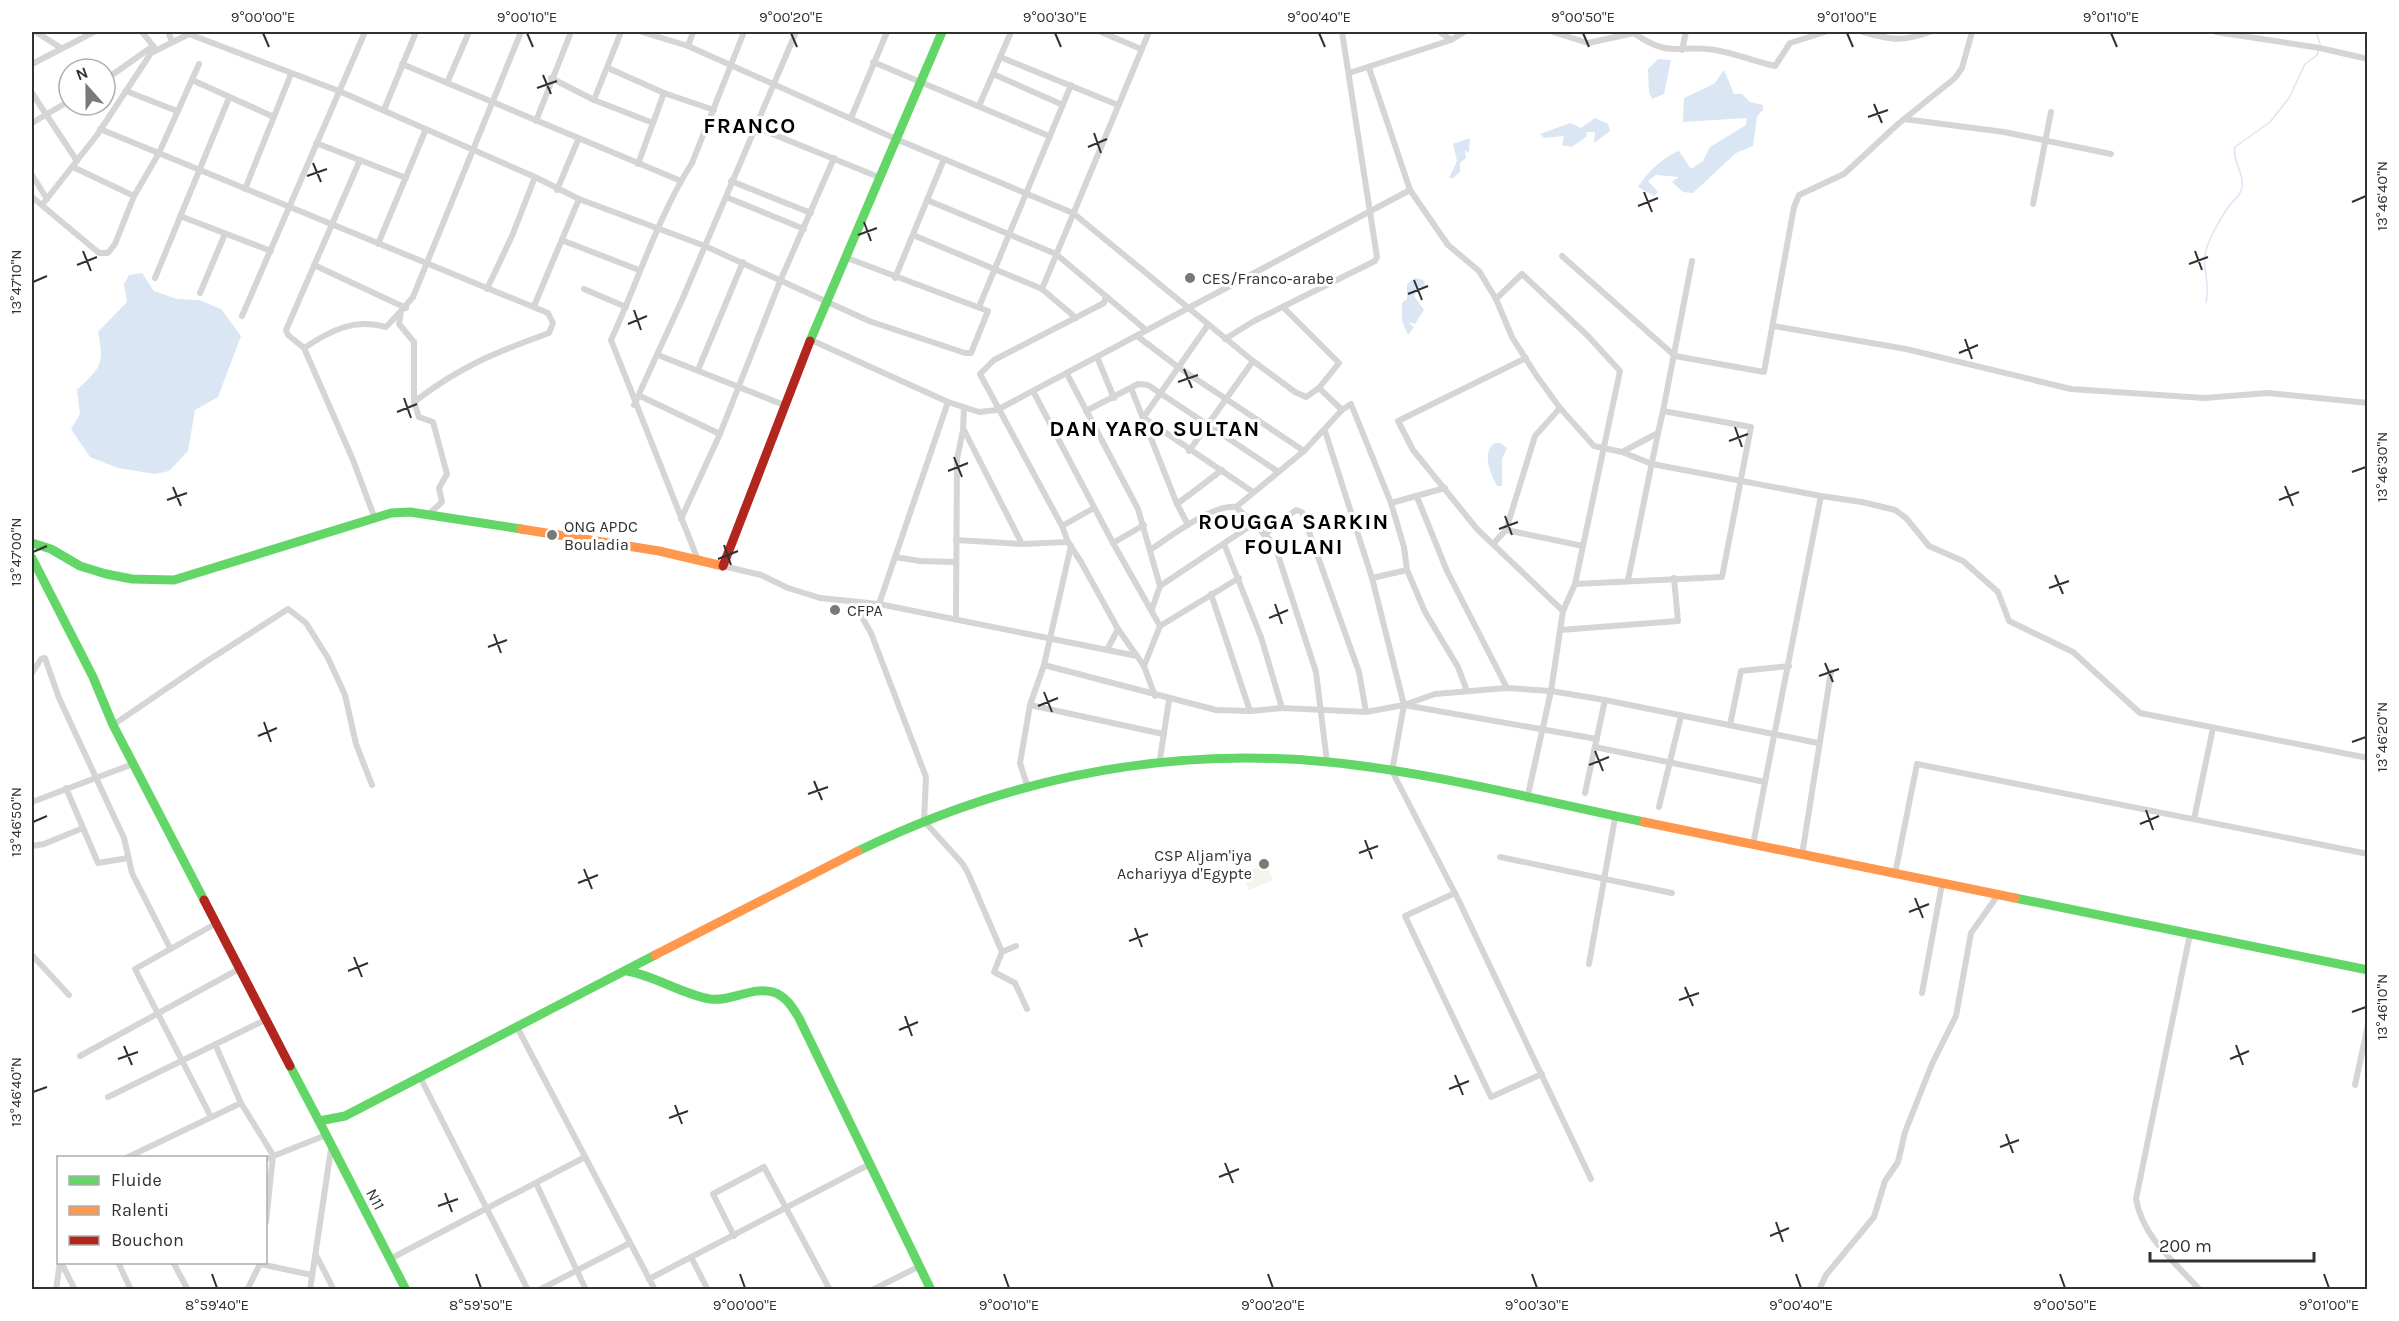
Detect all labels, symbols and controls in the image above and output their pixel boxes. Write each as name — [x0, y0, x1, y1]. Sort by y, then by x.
text: 9°00'00"E — [231, 8, 295, 26]
text: 9°00'10"E — [497, 8, 557, 26]
text: 9°00'20"E — [759, 8, 823, 26]
text: 9°00'30"E — [1023, 8, 1087, 26]
text: 9°00'40"E — [1287, 8, 1351, 26]
text: 9°00'50"E — [1551, 8, 1615, 26]
text: 9°01'00"E — [1817, 8, 1877, 26]
text: 9°01'10"E — [2083, 8, 2139, 26]
north arrow — [57, 57, 117, 117]
text: N — [73, 63, 91, 84]
district label: FRANCO — [703, 113, 797, 139]
text: 13°46'40"N — [2373, 161, 2391, 231]
text: 13°47'10"N — [7, 249, 25, 315]
place label: CES/Franco-arabe — [1202, 269, 1334, 288]
marker: CES/Franco-arabe — [1183, 271, 1197, 285]
district label: DAN YARO SULTAN — [1049, 416, 1261, 442]
text: 13°46'30"N — [2373, 432, 2391, 502]
district label: ROUGGA SARKIN FOULANI — [1198, 509, 1390, 560]
text: 13°47'00"N — [7, 517, 25, 587]
place label: ONG APDC Bouladia — [564, 517, 638, 554]
marker: ONG APDC Bouladia — [545, 528, 559, 542]
place label: CFPA — [847, 601, 883, 620]
marker: CFPA — [828, 603, 842, 617]
text: 13°46'20"N — [2373, 702, 2391, 772]
text: 13°46'50"N — [7, 787, 25, 857]
place label: CSP Aljam'iya Achariyya d'Egypte — [1117, 846, 1252, 883]
marker: CSP Aljam'iya Achariyya d'Egypte — [1257, 857, 1271, 871]
text: 13°46'10"N — [2373, 974, 2391, 1040]
text: 13°46'40"N — [7, 1057, 25, 1127]
legend — [57, 1156, 267, 1264]
text: Fluide — [111, 1169, 162, 1191]
street label: N11 — [362, 1185, 389, 1213]
text: Ralenti — [111, 1199, 169, 1221]
scale bar — [2150, 1225, 2314, 1263]
text: Bouchon — [111, 1229, 184, 1251]
text: 200 m — [2159, 1235, 2212, 1257]
text: 8°59'40"E — [185, 1296, 249, 1314]
text: 8°59'50"E — [449, 1296, 513, 1314]
text: 9°00'00"E — [713, 1296, 777, 1314]
text: 9°00'10"E — [979, 1296, 1039, 1314]
text: 9°00'20"E — [1241, 1296, 1305, 1314]
text: 9°00'30"E — [1505, 1296, 1569, 1314]
text: 9°00'40"E — [1769, 1296, 1833, 1314]
text: 9°00'50"E — [2033, 1296, 2097, 1314]
text: 9°01'00"E — [2299, 1296, 2359, 1314]

